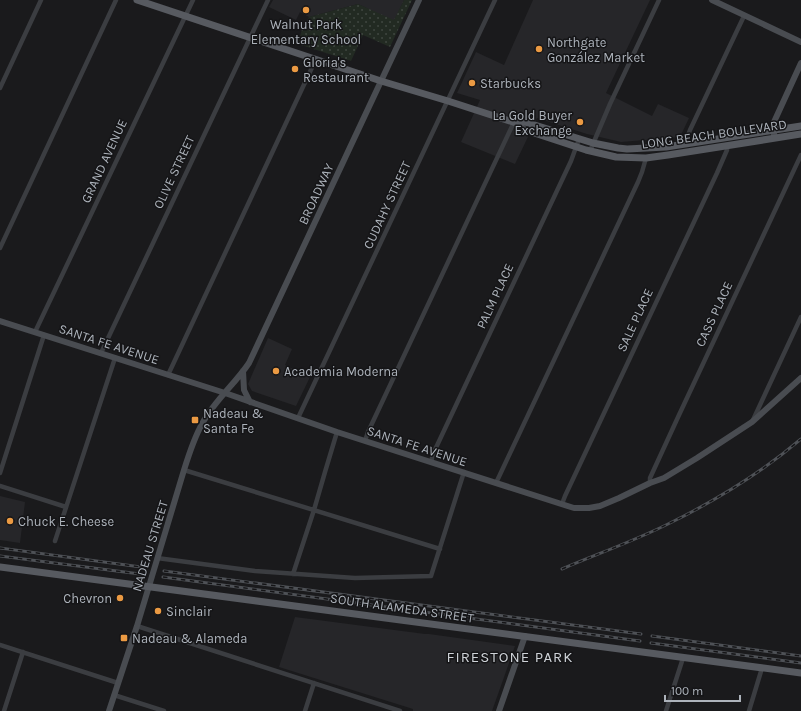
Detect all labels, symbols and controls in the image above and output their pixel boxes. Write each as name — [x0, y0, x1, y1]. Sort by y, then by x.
marker: Walnut Park Elementary School — [301, 5, 311, 15]
place label: Walnut Park Elementary School — [251, 17, 361, 47]
place label: Northgate González Market — [547, 35, 645, 65]
marker: Northgate González Market — [534, 44, 544, 54]
place label: Gloria's Restaurant — [303, 55, 369, 85]
marker: Gloria's Restaurant — [290, 64, 300, 74]
place label: Starbucks — [480, 76, 541, 91]
marker: Starbucks — [467, 78, 477, 88]
place label: La Gold Buyer Exchange — [492, 108, 572, 138]
street label: LONG BEACH BOULEVARD — [640, 116, 788, 152]
street label: GRAND AVENUE — [78, 117, 130, 205]
marker: La Gold Buyer Exchange — [575, 117, 585, 127]
street label: OLIVE STREET — [150, 132, 198, 211]
street label: CUDAHY STREET — [360, 158, 414, 251]
street label: BROADWAY — [295, 161, 337, 227]
street label: PALM PLACE — [473, 261, 517, 331]
street label: CASS PLACE — [692, 279, 736, 349]
street label: SALE PLACE — [614, 286, 656, 354]
street label: SANTA FE AVENUE — [57, 321, 161, 367]
place label: Academia Moderna — [284, 364, 398, 379]
marker: Academia Moderna — [271, 366, 281, 376]
place label: Nadeau & Santa Fe — [203, 406, 264, 436]
marker: Nadeau & Santa Fe — [190, 415, 200, 425]
street label: SANTA FE AVENUE — [365, 423, 469, 469]
street label: NADEAU STREET — [129, 498, 171, 593]
place label: Chuck E. Cheese — [18, 514, 115, 529]
marker: Chuck E. Cheese — [5, 516, 15, 526]
street label: SOUTH ALAMEDA STREET — [329, 590, 475, 626]
place label: Chevron — [63, 591, 112, 606]
marker: Chevron — [115, 593, 125, 603]
place label: Sinclair — [166, 604, 212, 619]
marker: Sinclair — [153, 606, 163, 616]
place label: Nadeau & Alameda — [132, 631, 247, 646]
marker: Nadeau & Alameda — [119, 633, 129, 643]
district label: FIRESTONE PARK — [447, 648, 573, 666]
scale bar — [665, 677, 740, 703]
text: 100 m — [671, 684, 703, 698]

